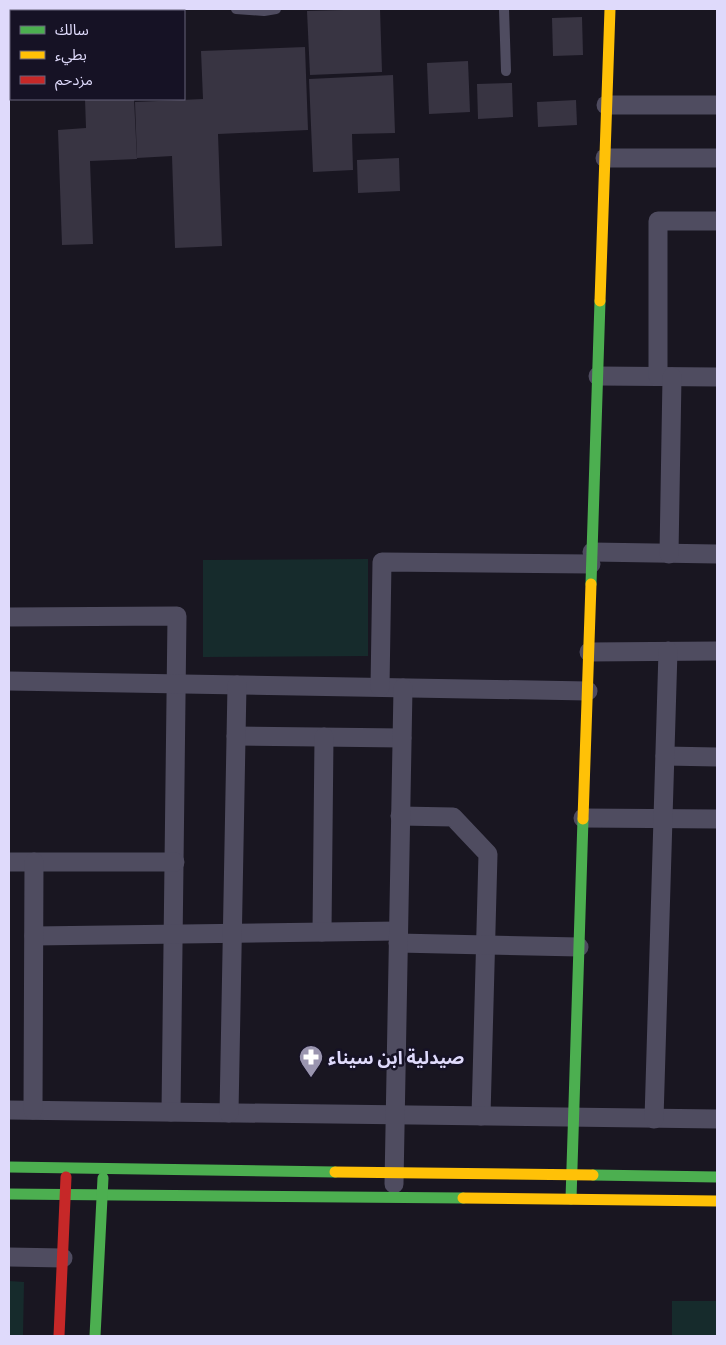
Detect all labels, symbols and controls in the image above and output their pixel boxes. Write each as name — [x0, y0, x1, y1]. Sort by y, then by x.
legend — [10, 10, 185, 100]
text: سالك — [55, 20, 89, 38]
text: بطيء — [55, 45, 87, 66]
text: مزدحم — [55, 70, 93, 91]
pharmacy icon: صيدلية ابن سيناء — [298, 1044, 324, 1078]
place label: صيدلية ابن سيناء — [328, 1046, 464, 1068]

